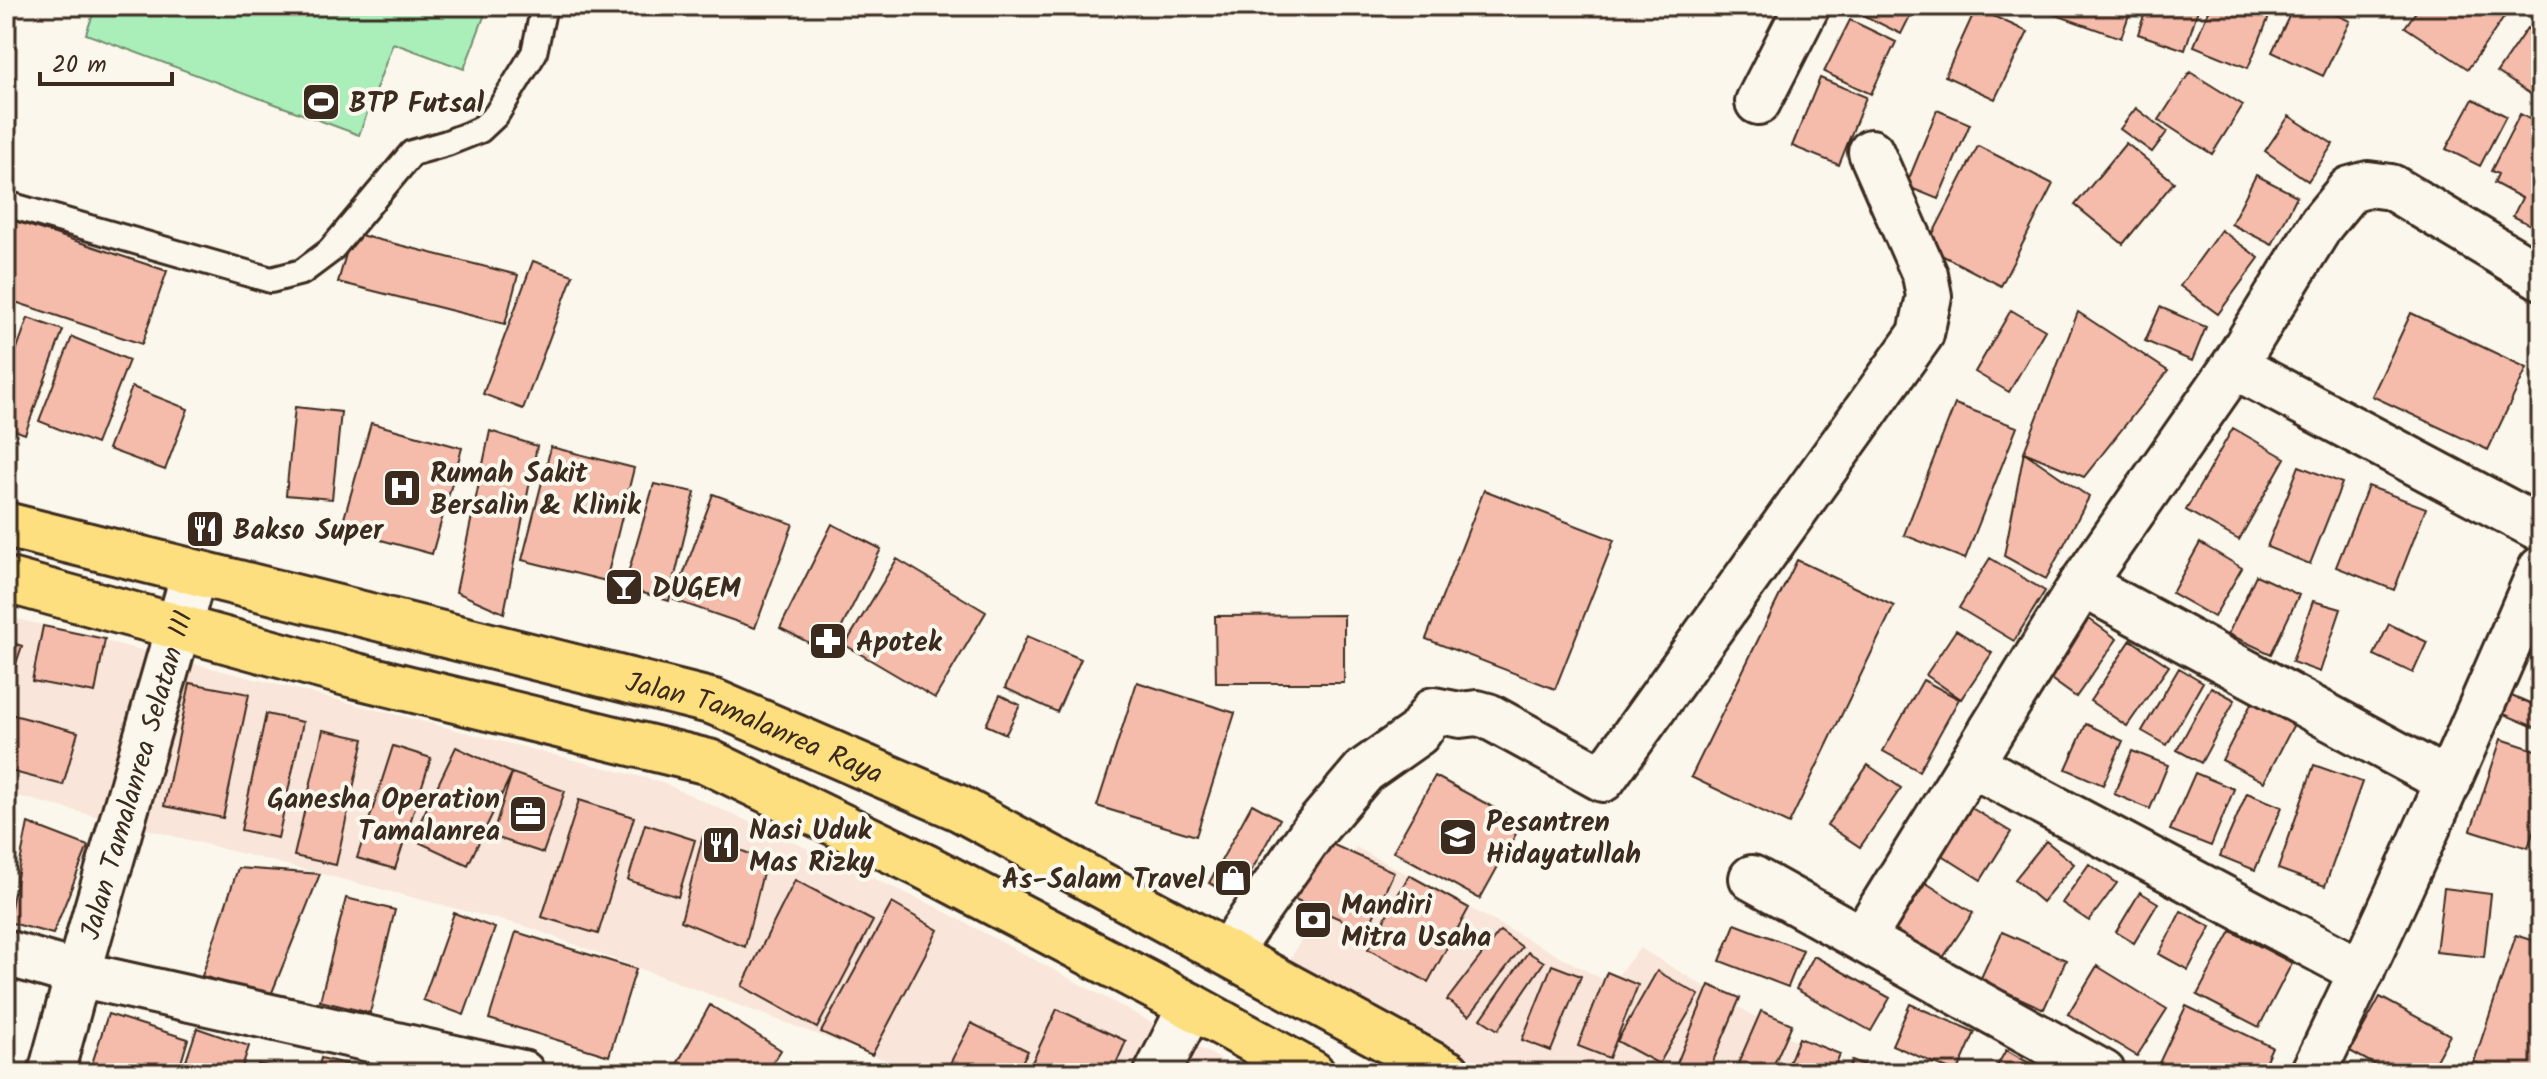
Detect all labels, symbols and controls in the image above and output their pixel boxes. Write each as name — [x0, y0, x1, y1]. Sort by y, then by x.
scale bar — [40, 36, 172, 86]
text: 20 m — [52, 46, 107, 85]
sports icon: BTP Futsal — [300, 81, 342, 123]
place label: BTP Futsal — [349, 82, 485, 127]
place label: Rumah Sakit Bersalin & Klinik — [430, 452, 642, 529]
hospital icon: Rumah Sakit Bersalin & Klinik — [381, 467, 423, 509]
restaurant icon: Bakso Super — [184, 508, 226, 550]
place label: Bakso Super — [233, 509, 385, 554]
bar icon: DUGEM — [603, 566, 645, 608]
place label: DUGEM — [652, 567, 741, 612]
street label: Jalan Tamalanrea Selatan III — [69, 605, 207, 945]
pharmacy icon: Apotek — [807, 620, 849, 662]
place label: Apotek — [856, 621, 943, 666]
street label: Jalan Tamalanrea Raya — [620, 661, 890, 797]
place label: Ganesha Operation Tamalanrea — [267, 778, 500, 855]
office icon: Ganesha Operation Tamalanrea — [507, 793, 549, 835]
place label: Pesantren Hidayatullah — [1486, 801, 1641, 878]
place label: Nasi Uduk Mas Rizky — [749, 809, 875, 886]
school or university icon: Pesantren Hidayatullah — [1437, 816, 1479, 858]
restaurant icon: Nasi Uduk Mas Rizky — [700, 824, 742, 866]
shop icon: As-Salam Travel — [1212, 857, 1254, 899]
place label: As-Salam Travel — [1002, 858, 1206, 903]
place label: Mandiri Mitra Usaha — [1341, 884, 1491, 961]
bank icon: Mandiri Mitra Usaha — [1292, 899, 1334, 941]

